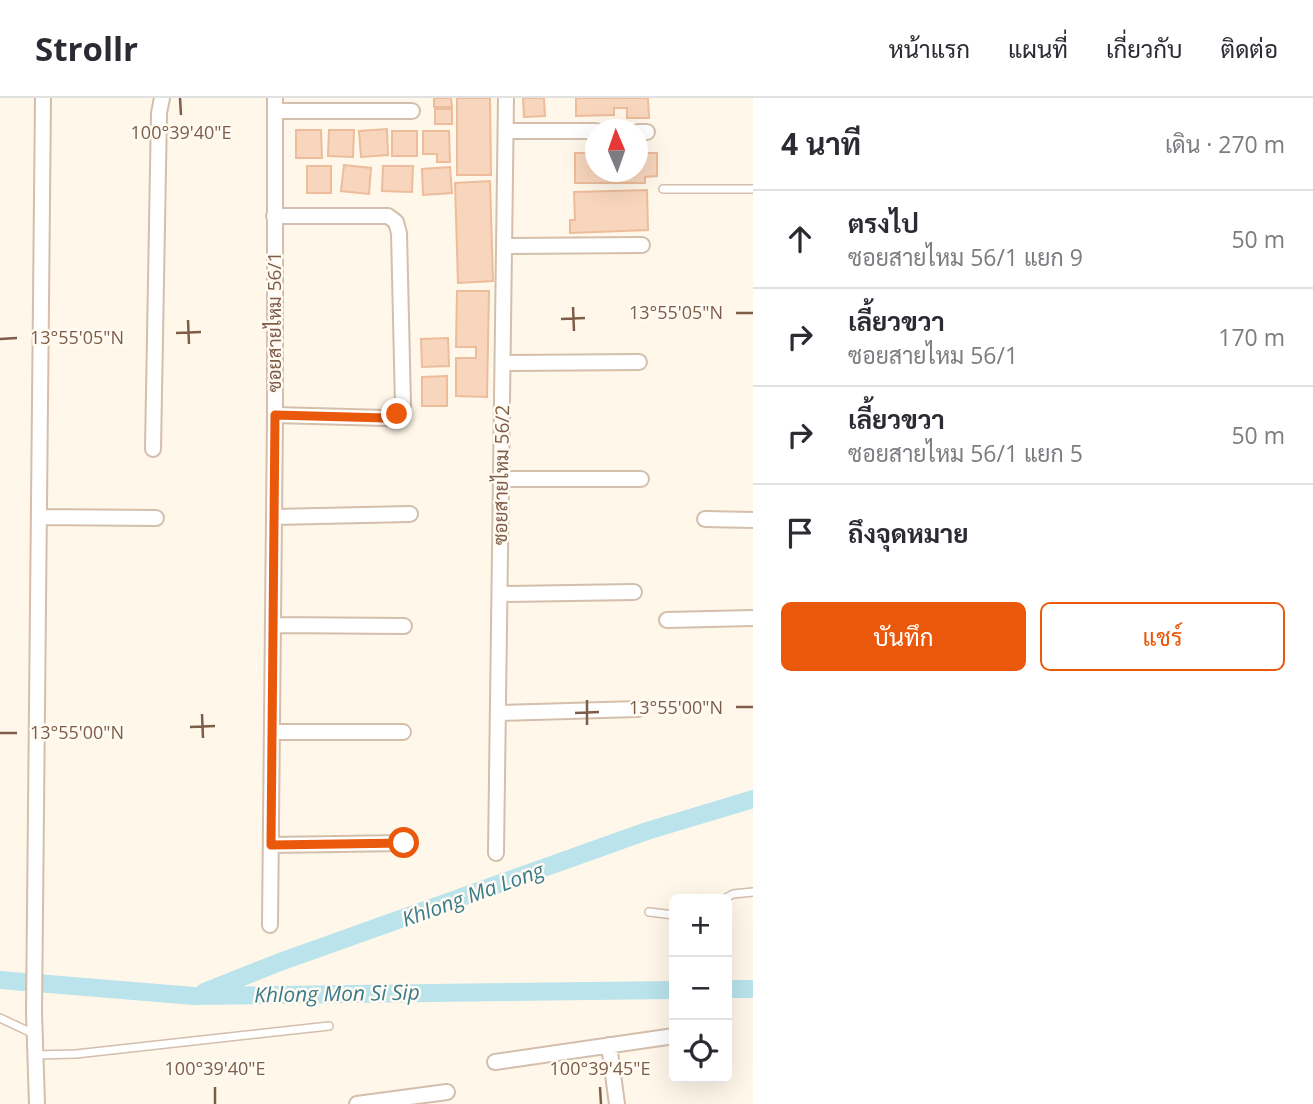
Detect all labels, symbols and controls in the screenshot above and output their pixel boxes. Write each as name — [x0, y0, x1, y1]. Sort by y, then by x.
text: Strollr — [35, 26, 138, 71]
text: หน้าแรก — [889, 32, 970, 65]
text: แผนที่ — [1008, 32, 1068, 65]
text: เกี่ยวกับ — [1106, 32, 1183, 65]
text: ติดต่อ — [1221, 32, 1278, 65]
north arrow — [585, 119, 648, 182]
text: 100°39'40"E — [131, 120, 231, 144]
text: 4 นาที — [781, 123, 861, 164]
text: เดิน · 270 m — [1165, 128, 1285, 160]
text: ตรงไป — [848, 205, 919, 241]
icon: ahead — [781, 220, 819, 258]
text: 50 m — [1231, 223, 1285, 255]
text: ซอยสายไหม 56/1 แยก 9 — [848, 241, 1083, 273]
street label: ซอยสายไหม 56/1 — [261, 252, 287, 392]
text: 13°55'05"N — [629, 300, 723, 324]
text: เลี้ยวขวา — [848, 303, 945, 339]
icon: right — [781, 318, 819, 356]
text: 170 m — [1218, 321, 1285, 353]
text: 13°55'05"N — [30, 325, 124, 349]
text: ซอยสายไหม 56/1 — [848, 339, 1018, 371]
route end — [381, 398, 412, 429]
text: เลี้ยวขวา — [848, 401, 945, 437]
street label: ซอยสายไหม 56/2 — [487, 405, 515, 545]
icon: right — [781, 416, 819, 454]
text: 50 m — [1231, 419, 1285, 451]
text: ซอยสายไหม 56/1 แยก 5 — [848, 437, 1083, 469]
icon: arrive — [781, 514, 819, 552]
text: ถึงจุดหมาย — [848, 515, 969, 551]
button: บันทึก — [781, 602, 1026, 671]
button: แชร์ — [1040, 602, 1285, 671]
text: 13°55'00"N — [629, 695, 723, 719]
text: 13°55'00"N — [30, 720, 124, 744]
route start — [388, 827, 419, 858]
water label: Khlong Ma Long — [398, 855, 549, 933]
map controls — [669, 894, 732, 1083]
button: + — [669, 894, 732, 957]
button: − — [669, 957, 732, 1020]
water label: Khlong Mon Si Sip — [254, 978, 420, 1008]
button: locate — [669, 1020, 732, 1083]
text: 100°39'40"E — [165, 1056, 265, 1080]
text: 100°39'45"E — [550, 1056, 650, 1080]

